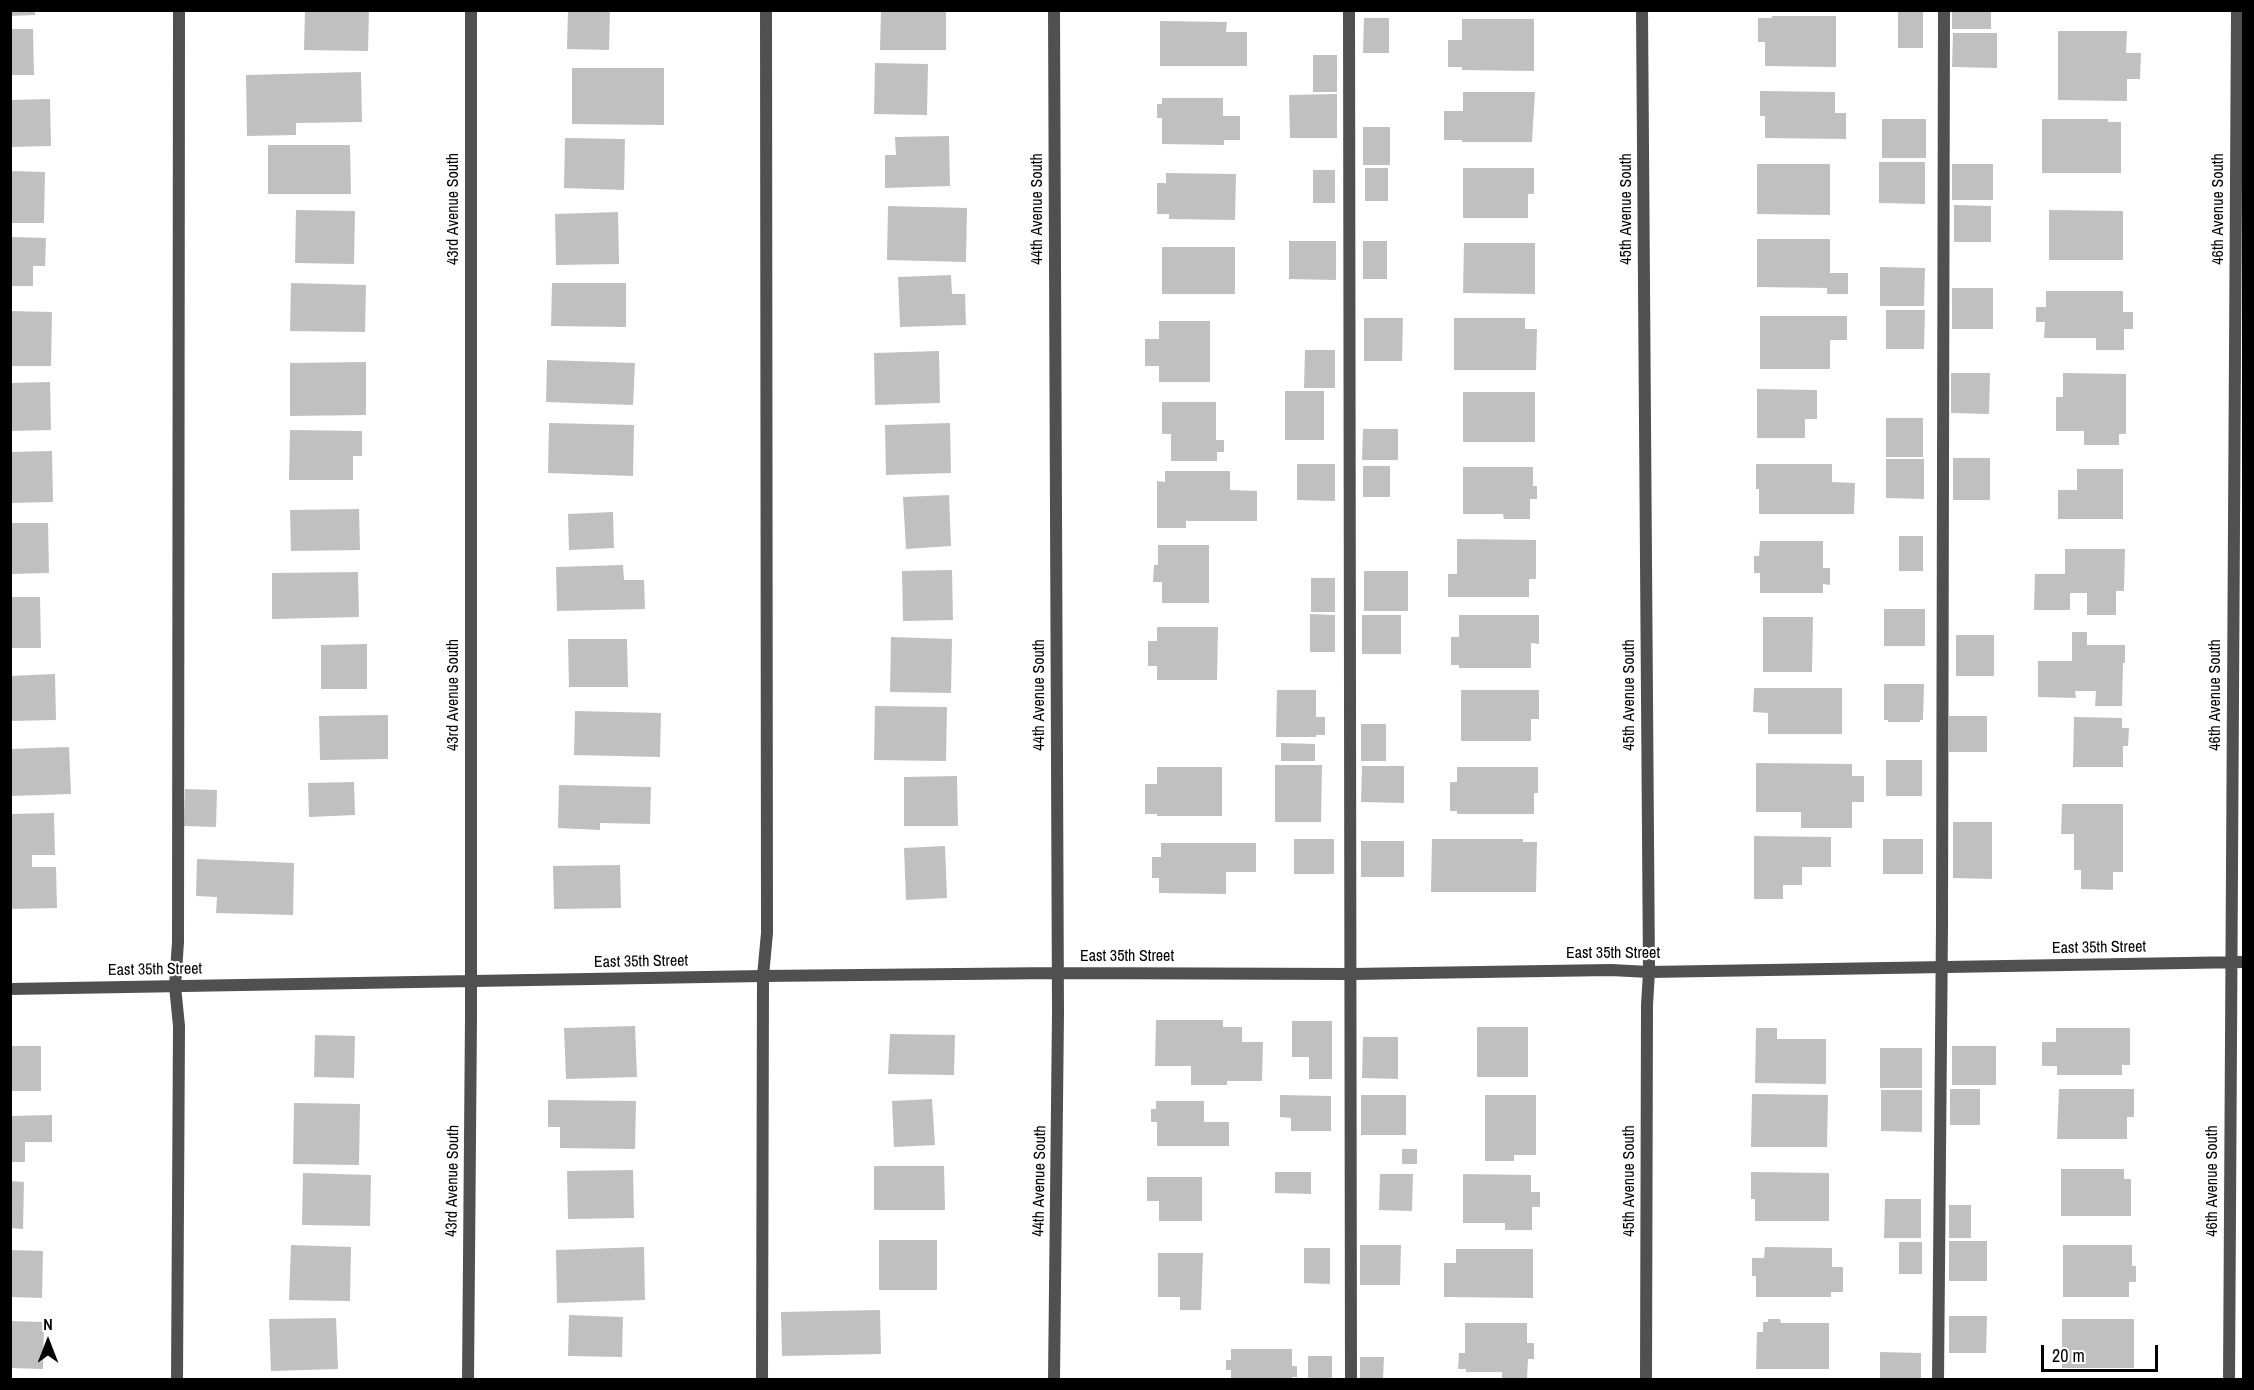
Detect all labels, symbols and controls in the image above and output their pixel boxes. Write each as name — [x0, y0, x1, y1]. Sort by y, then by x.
street label: 43rd Avenue South — [444, 153, 464, 265]
street label: 44th Avenue South — [1028, 153, 1048, 265]
street label: 45th Avenue South — [1617, 153, 1637, 265]
street label: 46th Avenue South — [2209, 153, 2229, 265]
street label: 43rd Avenue South — [444, 639, 464, 751]
street label: 44th Avenue South — [1030, 639, 1050, 751]
street label: 45th Avenue South — [1620, 639, 1640, 751]
street label: 46th Avenue South — [2206, 639, 2226, 751]
street label: East 35th Street — [2052, 938, 2146, 958]
street label: East 35th Street — [1566, 944, 1660, 964]
street label: East 35th Street — [1080, 947, 1174, 967]
street label: East 35th Street — [594, 952, 688, 972]
street label: East 35th Street — [108, 960, 202, 980]
street label: 43rd Avenue South — [442, 1125, 464, 1237]
street label: 44th Avenue South — [1029, 1125, 1051, 1237]
street label: 45th Avenue South — [1620, 1125, 1640, 1237]
street label: 46th Avenue South — [2203, 1125, 2223, 1237]
north arrow — [18, 1312, 78, 1372]
text: N — [43, 1313, 53, 1335]
scale bar — [2044, 1333, 2161, 1371]
text: 20 m — [2052, 1343, 2085, 1368]

